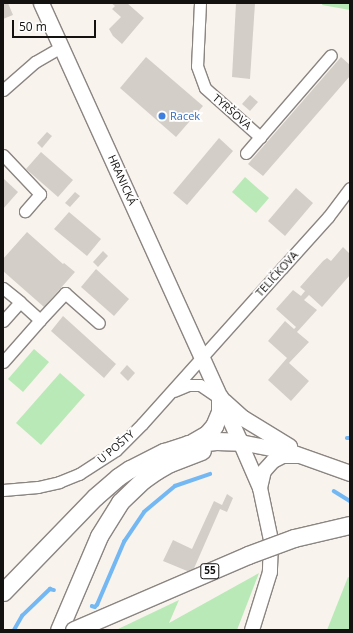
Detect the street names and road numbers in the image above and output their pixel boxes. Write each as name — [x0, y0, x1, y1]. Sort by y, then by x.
street label: TYRŠOVA — [210, 92, 254, 132]
street label: HRANICKÁ — [105, 153, 139, 207]
street label: TELIČKOVA — [253, 249, 301, 299]
street label: U POŠTY — [95, 428, 137, 466]
road number: 55 — [200, 563, 220, 579]

